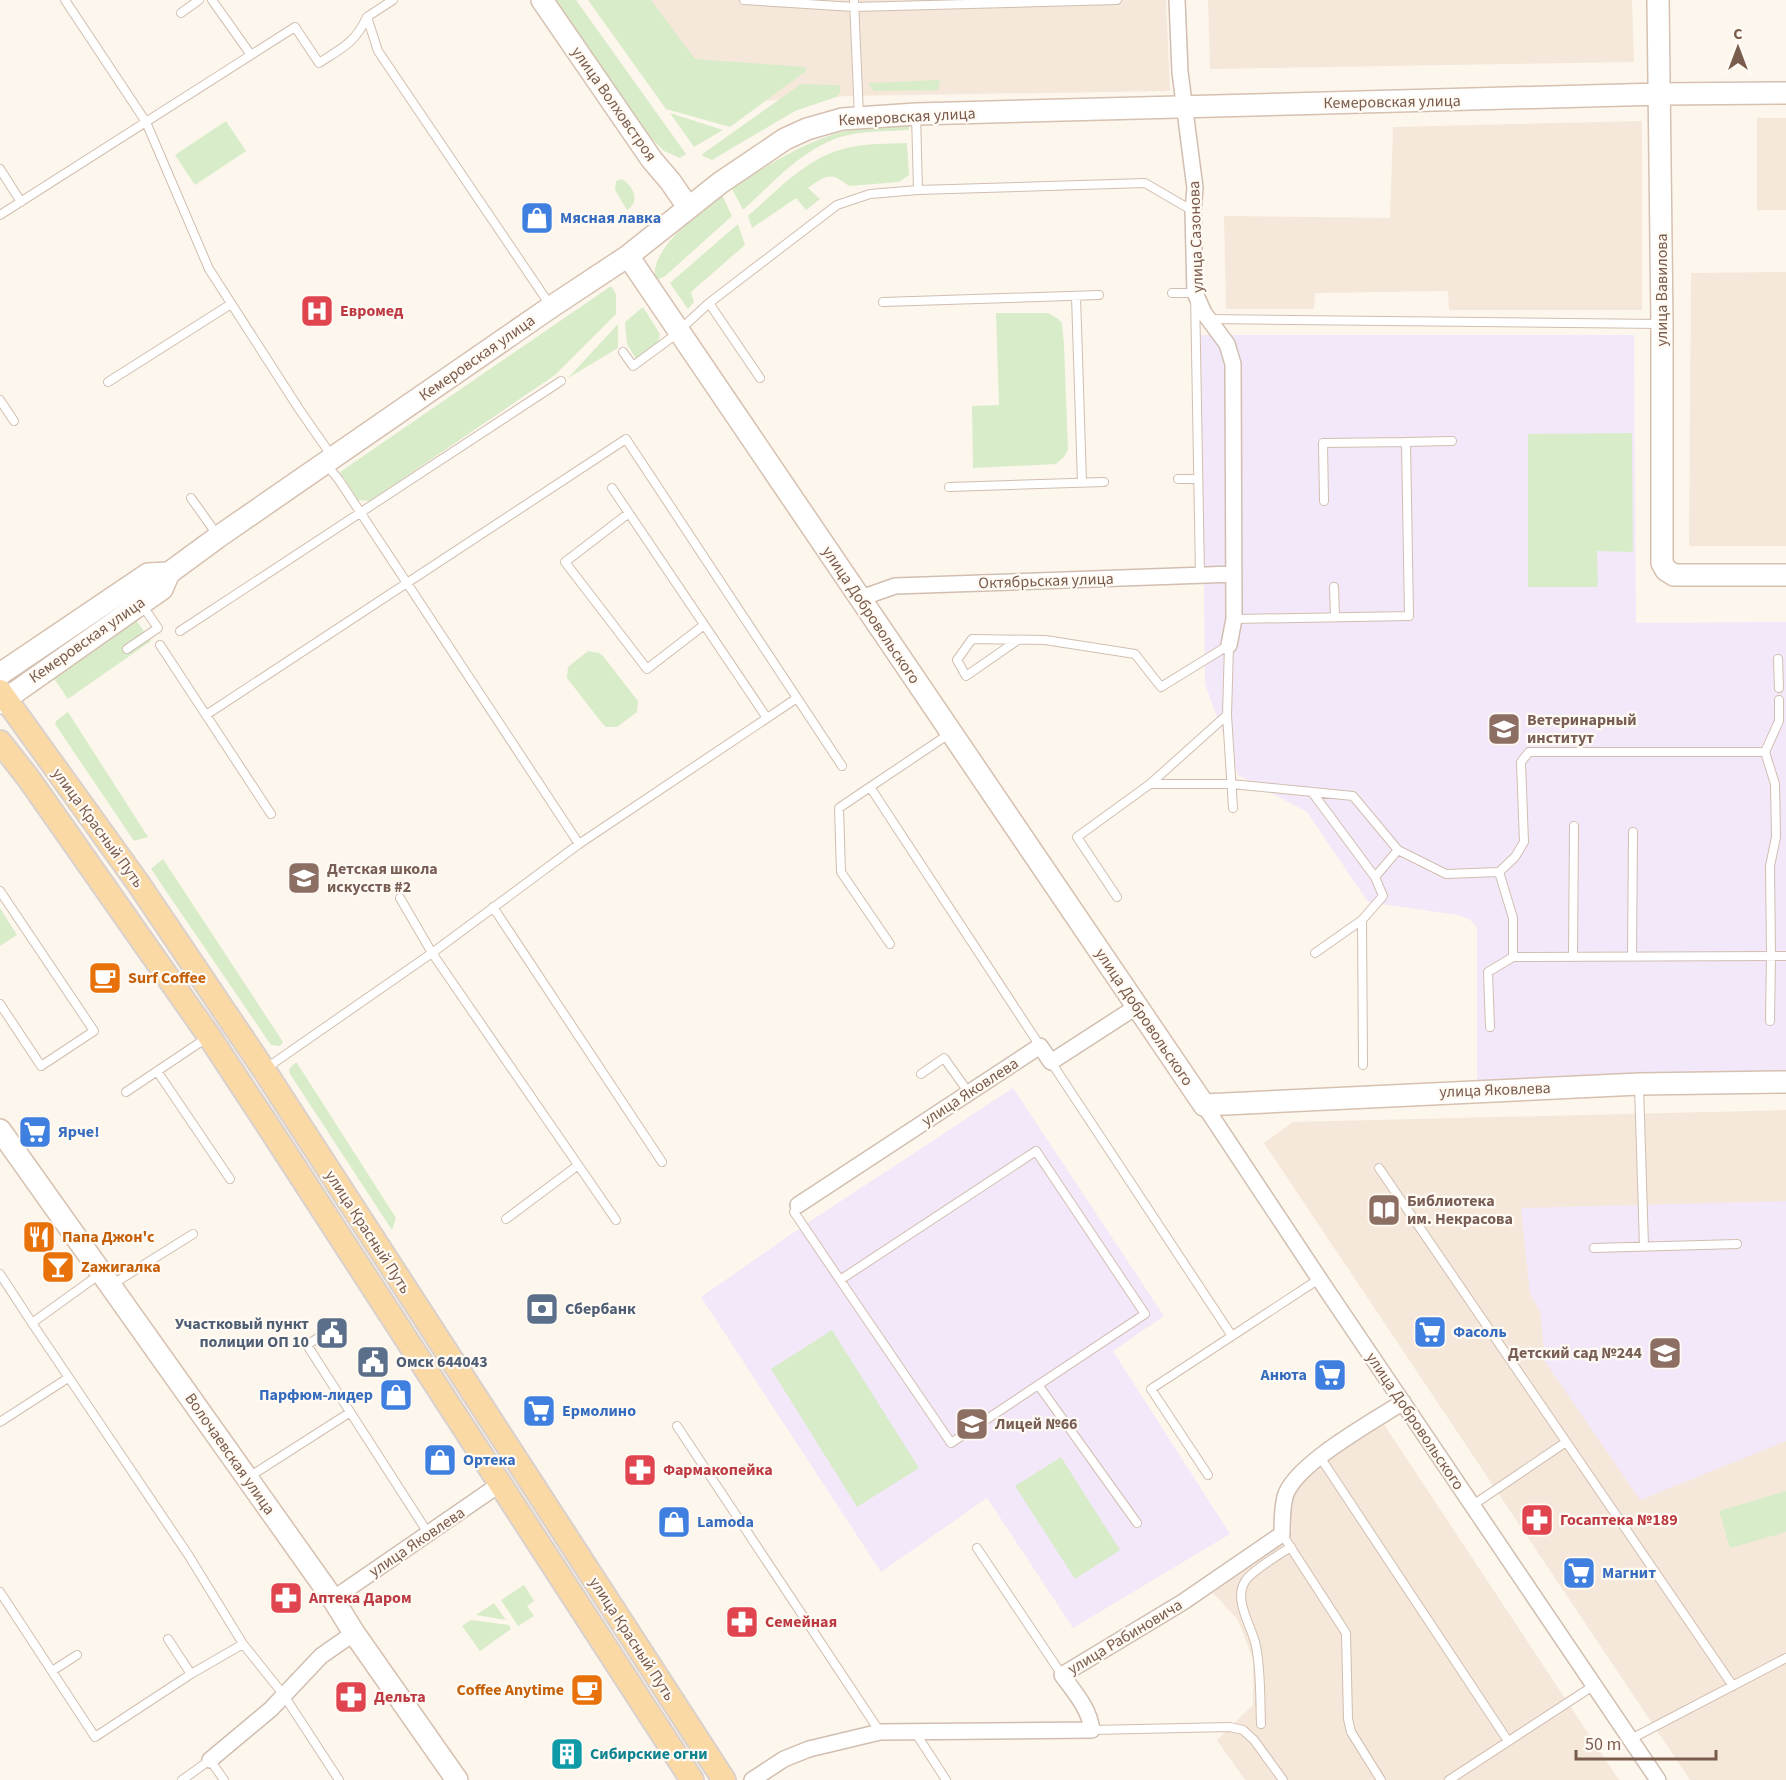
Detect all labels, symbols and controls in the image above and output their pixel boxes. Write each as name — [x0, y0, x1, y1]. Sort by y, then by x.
north arrow — [1708, 18, 1768, 78]
text: С — [1733, 23, 1743, 45]
street label: улица Волховстроя — [566, 42, 662, 166]
street label: Кемеровская улица — [1323, 90, 1461, 114]
street label: Кемеровская улица — [838, 102, 976, 132]
street label: улица Сазонова — [1183, 181, 1209, 293]
shop icon: Мясная лавка — [519, 200, 555, 236]
place label: Мясная лавка — [560, 207, 661, 229]
street label: улица Вавилова — [1651, 233, 1673, 347]
hospital icon: Евромед — [299, 293, 335, 329]
place label: Евромед — [340, 300, 404, 322]
street label: Кемеровская улица — [414, 310, 540, 406]
street label: улица Добровольского — [817, 542, 925, 688]
street label: Октябрьская улица — [978, 568, 1114, 594]
street label: Кемеровская улица — [24, 592, 150, 688]
place label: Ветеринарный институт — [1527, 709, 1637, 749]
school or university icon: Ветеринарный институт — [1486, 711, 1522, 747]
street label: улица Красный Путь — [47, 764, 149, 893]
place label: Детская школа искусств #2 — [327, 858, 438, 898]
school or university icon: Детская школа искусств #2 — [286, 860, 322, 896]
street label: улица Добровольского — [1090, 944, 1198, 1090]
cafe icon: Surf Coffee — [87, 960, 123, 996]
place label: Surf Coffee — [128, 967, 206, 989]
street label: улица Яковлева — [917, 1052, 1023, 1132]
street label: улица Яковлева — [1439, 1077, 1551, 1103]
supermarket icon: Ярче! — [17, 1114, 53, 1150]
place label: Ярче! — [58, 1121, 100, 1143]
street label: улица Красный Путь — [320, 1166, 416, 1298]
place label: Библиотека им. Некрасова — [1407, 1190, 1513, 1230]
library icon: Библиотека им. Некрасова — [1366, 1192, 1402, 1228]
restaurant icon: Папа Джон'с — [21, 1219, 57, 1255]
place label: Папа Джон'с — [62, 1226, 155, 1248]
bar icon: Zажигалка — [40, 1249, 76, 1285]
place label: Zажигалка — [81, 1256, 161, 1278]
bank icon: Сбербанк — [524, 1291, 560, 1327]
place label: Сбербанк — [565, 1298, 636, 1320]
place label: Участковый пункт полиции ОП 10 — [175, 1313, 309, 1353]
supermarket icon: Фасоль — [1412, 1314, 1448, 1350]
public building icon: Участковый пункт полиции ОП 10 — [314, 1315, 350, 1351]
place label: Фасоль — [1453, 1321, 1507, 1343]
school or university icon: Детский сад №244 — [1647, 1335, 1683, 1371]
place label: Детский сад №244 — [1508, 1342, 1643, 1364]
public building icon: Омск 644043 — [355, 1344, 391, 1380]
street label: улица Добровольского — [1361, 1348, 1469, 1494]
place label: Омск 644043 — [396, 1351, 488, 1373]
supermarket icon: Анюта — [1312, 1357, 1348, 1393]
place label: Анюта — [1260, 1364, 1307, 1386]
shop icon: Парфюм-лидер — [378, 1377, 414, 1413]
place label: Парфюм-лидер — [259, 1384, 373, 1406]
street label: Волочаевская улица — [180, 1389, 280, 1519]
supermarket icon: Ермолино — [521, 1393, 557, 1429]
place label: Ермолино — [562, 1400, 636, 1422]
school or university icon: Лицей №66 — [954, 1406, 990, 1442]
place label: Лицей №66 — [994, 1413, 1078, 1435]
shop icon: Ортека — [422, 1442, 458, 1478]
place label: Ортека — [463, 1449, 516, 1471]
pharmacy icon: Фармакопейка — [622, 1452, 658, 1488]
place label: Фармакопейка — [663, 1459, 773, 1481]
street label: улица Яковлева — [365, 1502, 469, 1582]
pharmacy icon: Госаптека №189 — [1519, 1502, 1555, 1538]
shop icon: Lamoda — [656, 1504, 692, 1540]
place label: Госаптека №189 — [1560, 1509, 1678, 1531]
place label: Lamoda — [697, 1511, 754, 1533]
supermarket icon: Магнит — [1561, 1555, 1597, 1591]
place label: Магнит — [1602, 1562, 1656, 1584]
street label: улица Красный Путь — [584, 1573, 680, 1705]
pharmacy icon: Аптека Даром — [268, 1580, 304, 1616]
place label: Аптека Даром — [308, 1587, 411, 1609]
street label: улица Рабиновича — [1063, 1594, 1187, 1680]
pharmacy icon: Семейная — [724, 1604, 760, 1640]
place label: Семейная — [765, 1611, 837, 1633]
cafe icon: Coffee Anytime — [569, 1672, 605, 1708]
pharmacy icon: Дельта — [333, 1679, 369, 1715]
place label: Coffee Anytime — [457, 1679, 564, 1701]
place label: Дельта — [374, 1686, 426, 1708]
scale bar — [1576, 1723, 1716, 1761]
text: 50 m — [1585, 1732, 1621, 1757]
building icon: Сибирские огни — [549, 1736, 585, 1772]
place label: Сибирские огни — [590, 1743, 708, 1765]

